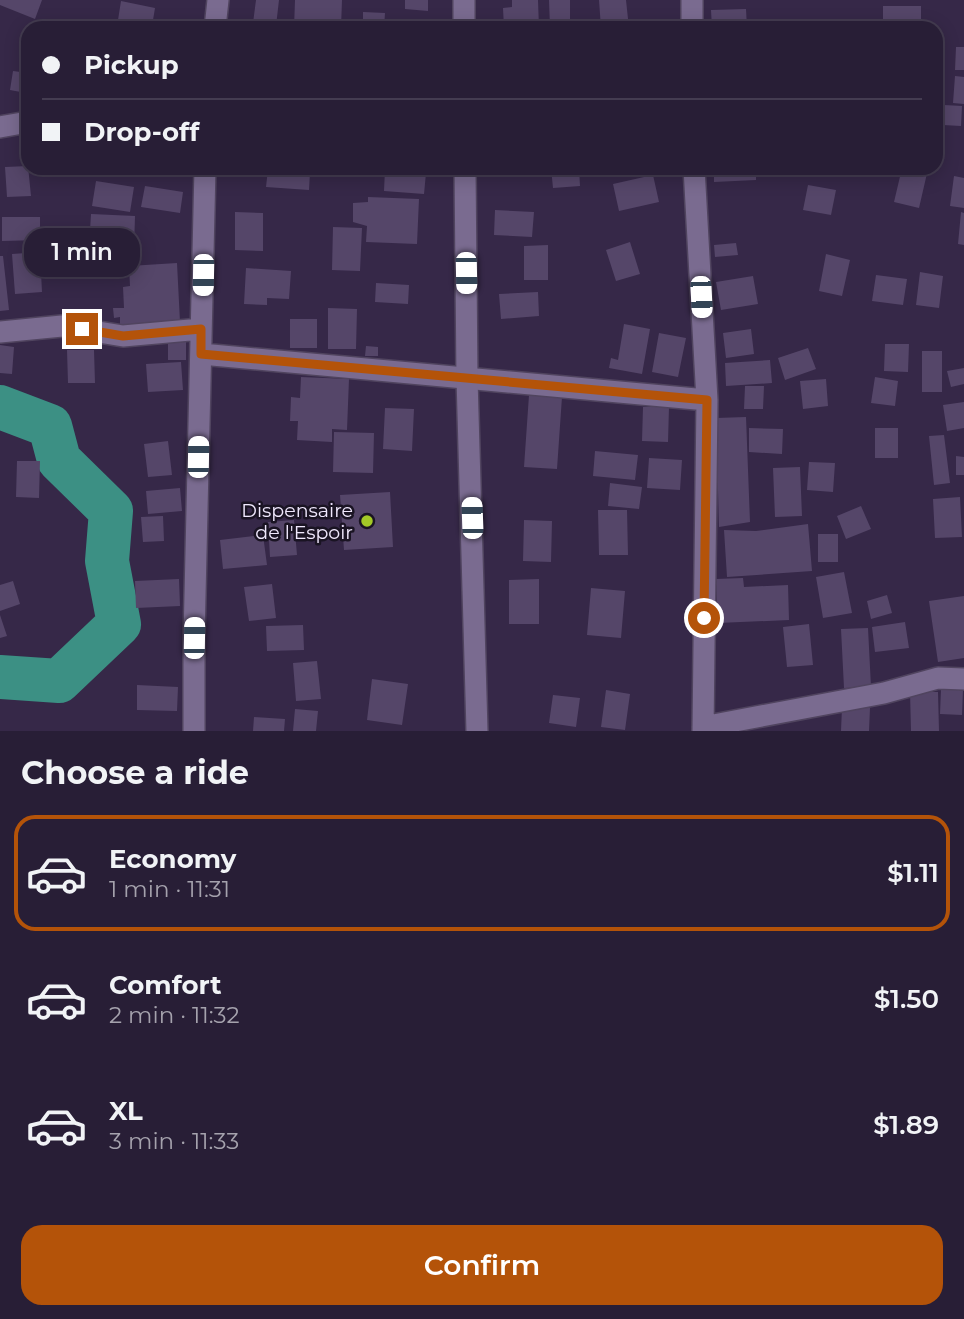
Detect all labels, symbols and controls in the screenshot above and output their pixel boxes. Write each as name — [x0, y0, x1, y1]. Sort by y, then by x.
text: Pickup — [84, 49, 179, 81]
text: Drop-off — [84, 116, 199, 148]
callout: 1 min — [24, 228, 140, 276]
text: 1 min — [51, 238, 113, 266]
car — [456, 252, 477, 294]
car — [193, 254, 214, 296]
car — [690, 275, 713, 319]
route end — [66, 313, 98, 345]
car — [188, 436, 209, 478]
car — [461, 497, 484, 539]
place label: Dispensaire de l'Espoir — [241, 499, 353, 544]
marker: Dispensaire de l'Espoir — [359, 513, 375, 529]
route start — [688, 602, 720, 634]
car — [184, 617, 205, 659]
text: Choose a ride — [21, 753, 249, 792]
icon: car — [25, 842, 88, 905]
text: Economy — [109, 843, 236, 875]
text: $1.11 — [887, 857, 939, 889]
text: 1 min · 11:31 — [109, 875, 230, 903]
icon: car — [25, 968, 88, 1031]
text: Comfort — [109, 969, 221, 1001]
text: $1.50 — [874, 983, 939, 1015]
text: 2 min · 11:32 — [109, 1001, 239, 1029]
icon: car — [25, 1094, 88, 1157]
text: XL — [109, 1095, 143, 1127]
text: $1.89 — [873, 1109, 939, 1141]
text: 3 min · 11:33 — [109, 1127, 239, 1155]
button: Confirm — [21, 1225, 943, 1305]

